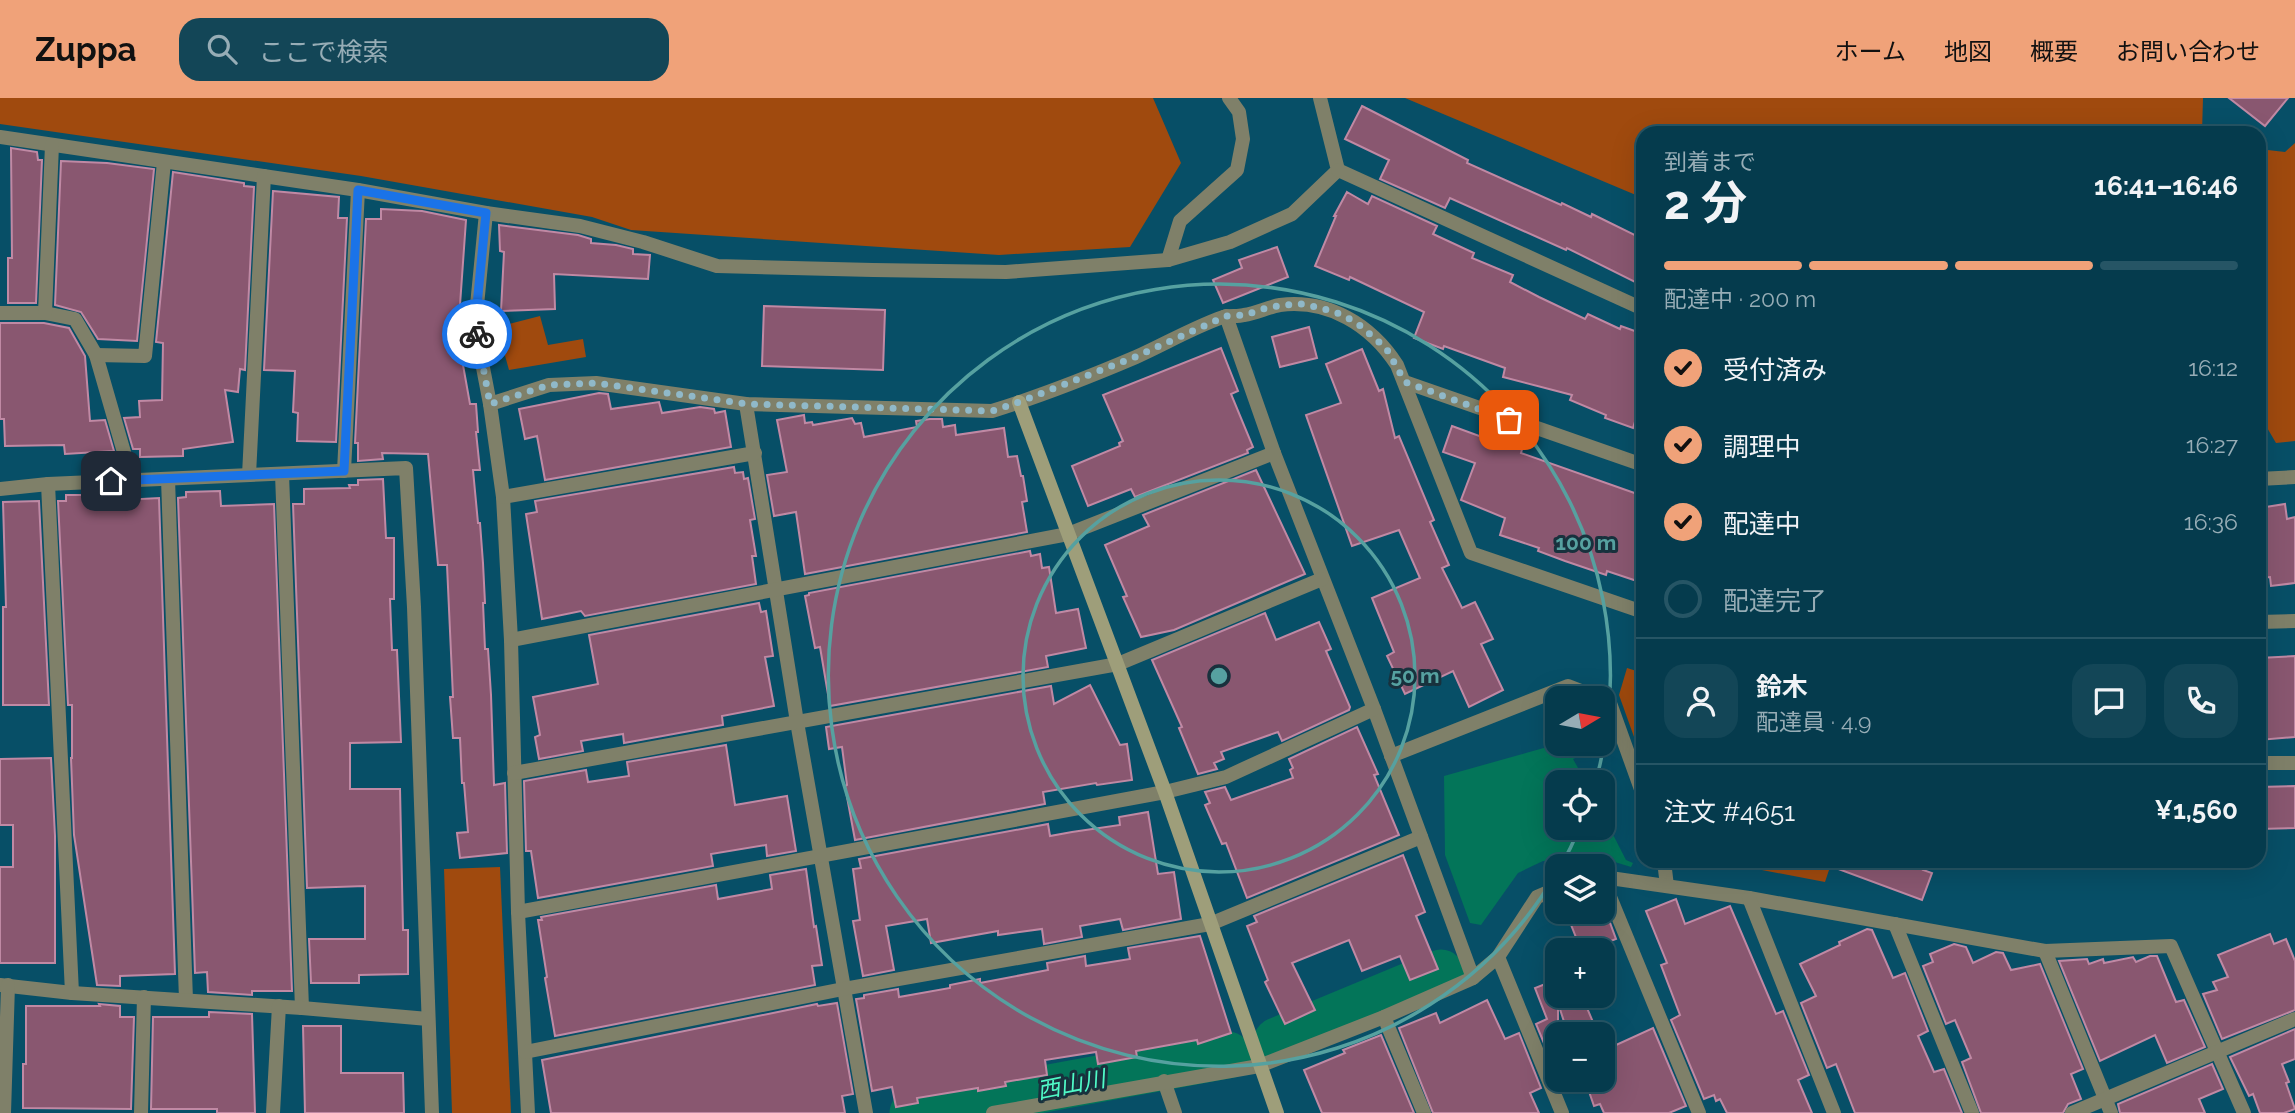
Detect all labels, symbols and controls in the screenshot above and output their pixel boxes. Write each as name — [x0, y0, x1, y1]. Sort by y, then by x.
search box — [179, 18, 669, 81]
text: Zuppa — [35, 30, 137, 69]
icon: search — [203, 30, 241, 68]
text: ここで検索 — [259, 37, 389, 67]
text: ホーム — [1835, 37, 1906, 66]
text: 地図 — [1944, 37, 1992, 66]
text: 概要 — [2030, 37, 2078, 66]
text: お問い合わせ — [2116, 37, 2260, 66]
text: 到着まで — [1664, 148, 1756, 175]
text: 16:41–16:46 — [2094, 171, 2238, 201]
text: 2 分 — [1664, 176, 1747, 230]
text: 配達中 · 200 m — [1664, 285, 1816, 312]
courier — [442, 299, 512, 369]
icon: bike — [458, 315, 496, 353]
icon: check — [1664, 349, 1702, 387]
text: 16:12 — [2188, 354, 2238, 381]
text: 受付済み — [1723, 355, 1827, 385]
pin — [1479, 390, 1539, 450]
icon: bag — [1490, 401, 1528, 439]
icon: check — [1664, 426, 1702, 464]
text: 16:27 — [2186, 431, 2238, 458]
text: 調理中 — [1723, 432, 1801, 462]
pin — [81, 451, 141, 511]
icon: home — [92, 462, 130, 500]
icon: check — [1664, 503, 1702, 541]
text: 16:36 — [2184, 508, 2238, 535]
text: 配達中 — [1723, 509, 1801, 539]
text: 100 m — [1556, 530, 1616, 555]
text: 配達完了 — [1723, 586, 1827, 616]
text: 50 m — [1390, 663, 1440, 688]
centre of rings — [1207, 664, 1231, 688]
button: person — [1664, 664, 1738, 738]
button: chat — [2072, 664, 2146, 738]
button: phone — [2164, 664, 2238, 738]
text: 鈴木 — [1756, 672, 1808, 702]
north arrow — [1545, 686, 1615, 756]
map controls — [1545, 686, 1615, 1092]
text: 配達員 · 4.9 — [1756, 708, 1871, 735]
button: locate — [1545, 770, 1615, 840]
text: ¥1,560 — [2154, 795, 2238, 825]
text: 注文 #4651 — [1664, 797, 1795, 827]
button: layers — [1545, 854, 1615, 924]
button: + — [1545, 938, 1615, 1008]
button: − — [1545, 1022, 1615, 1092]
water label: 西山川 — [1035, 1064, 1110, 1104]

